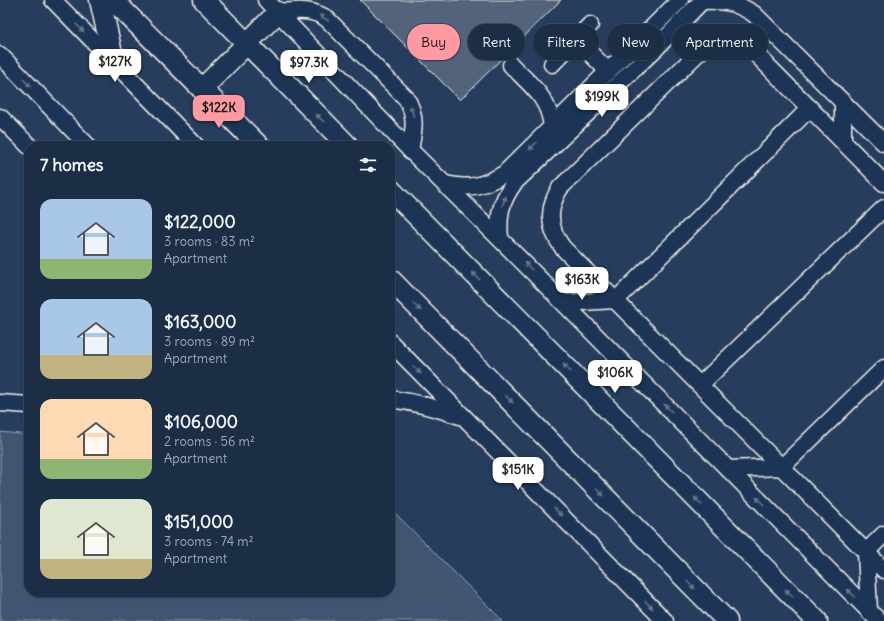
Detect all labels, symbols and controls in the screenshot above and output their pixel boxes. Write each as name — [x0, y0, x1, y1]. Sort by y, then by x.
one-way arrow — [318, 14, 330, 21]
one-way arrow — [75, 23, 85, 33]
chip: Buy — [407, 24, 460, 60]
chip: Rent — [468, 24, 525, 60]
chip: Filters — [533, 24, 599, 60]
chip: New — [607, 24, 664, 60]
chip: Apartment — [672, 24, 768, 60]
pin: $127K — [87, 49, 143, 83]
pin: $97.3K — [276, 50, 342, 84]
text: $127K — [98, 53, 132, 70]
text: $97.3K — [289, 54, 329, 71]
one-way arrow — [22, 78, 32, 88]
pin: $199K — [574, 84, 630, 118]
text: $199K — [584, 88, 620, 105]
pin: $122K — [191, 95, 247, 129]
text: $122K — [202, 99, 236, 116]
one-way arrow — [409, 105, 415, 117]
one-way arrow — [315, 113, 325, 123]
one-way arrow — [528, 141, 538, 151]
text: 7 homes — [40, 154, 104, 176]
icon: filters — [357, 154, 379, 176]
one-way arrow — [501, 195, 507, 206]
text: $122,000 — [164, 211, 236, 233]
icon: home — [72, 215, 120, 263]
text: 3 rooms · 83 m² — [164, 233, 255, 250]
text: Apartment — [164, 250, 227, 267]
one-way arrow — [523, 261, 532, 271]
pin: $163K — [554, 267, 610, 301]
one-way arrow — [471, 271, 481, 281]
text: $163K — [564, 271, 600, 288]
one-way arrow — [412, 302, 422, 312]
text: $163,000 — [164, 311, 236, 333]
icon: home — [72, 315, 120, 363]
text: 3 rooms · 89 m² — [164, 333, 255, 350]
text: Apartment — [164, 350, 227, 367]
pin: $106K — [587, 360, 643, 394]
one-way arrow — [562, 363, 572, 373]
text: $106K — [597, 364, 633, 381]
one-way arrow — [413, 365, 422, 375]
one-way arrow — [504, 394, 514, 404]
one-way arrow — [663, 404, 673, 413]
text: $106,000 — [164, 411, 238, 433]
icon: home — [72, 415, 120, 463]
text: 2 rooms · 56 m² — [164, 433, 255, 450]
text: Apartment — [164, 450, 227, 467]
pin: $151K — [490, 457, 546, 491]
text: $151K — [502, 461, 534, 478]
one-way arrow — [595, 487, 605, 497]
one-way arrow — [693, 496, 703, 506]
one-way arrow — [755, 496, 765, 506]
one-way arrow — [553, 507, 563, 517]
text: $151,000 — [164, 511, 234, 533]
icon: home — [72, 515, 120, 563]
text: 3 rooms · 74 m² — [164, 533, 254, 550]
text: Apartment — [164, 550, 227, 567]
one-way arrow — [686, 580, 696, 590]
one-way arrow — [784, 588, 794, 598]
one-way arrow — [846, 588, 856, 598]
one-way arrow — [644, 600, 654, 610]

